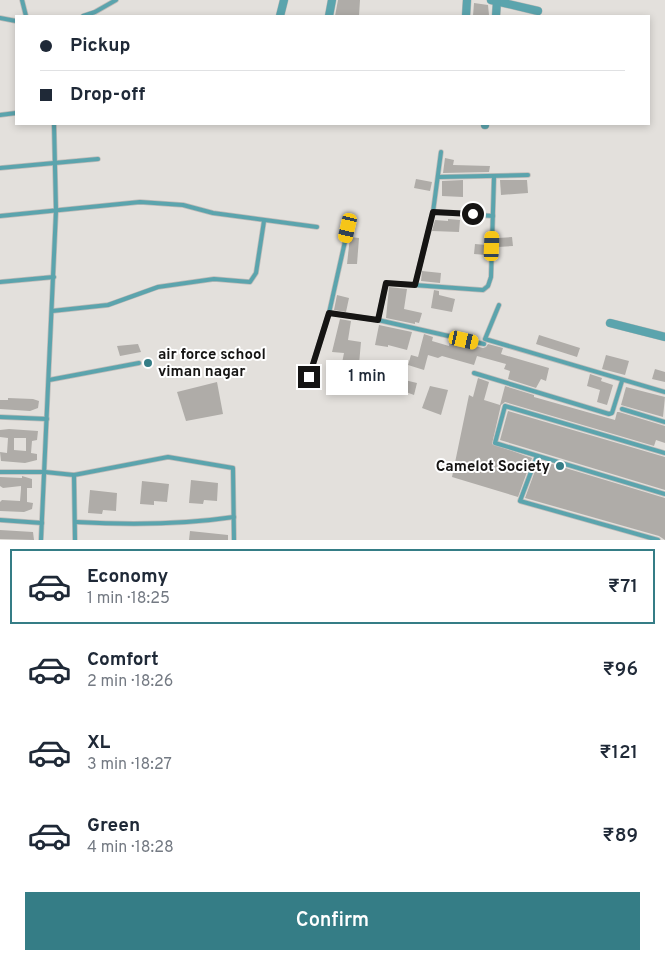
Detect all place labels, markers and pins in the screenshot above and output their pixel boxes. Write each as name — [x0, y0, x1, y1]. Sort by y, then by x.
place label: air force school viman nagar — [158, 346, 266, 382]
marker: air force school viman nagar — [142, 357, 154, 369]
place label: Camelot Society — [436, 458, 550, 477]
marker: Camelot Society — [554, 460, 566, 472]

